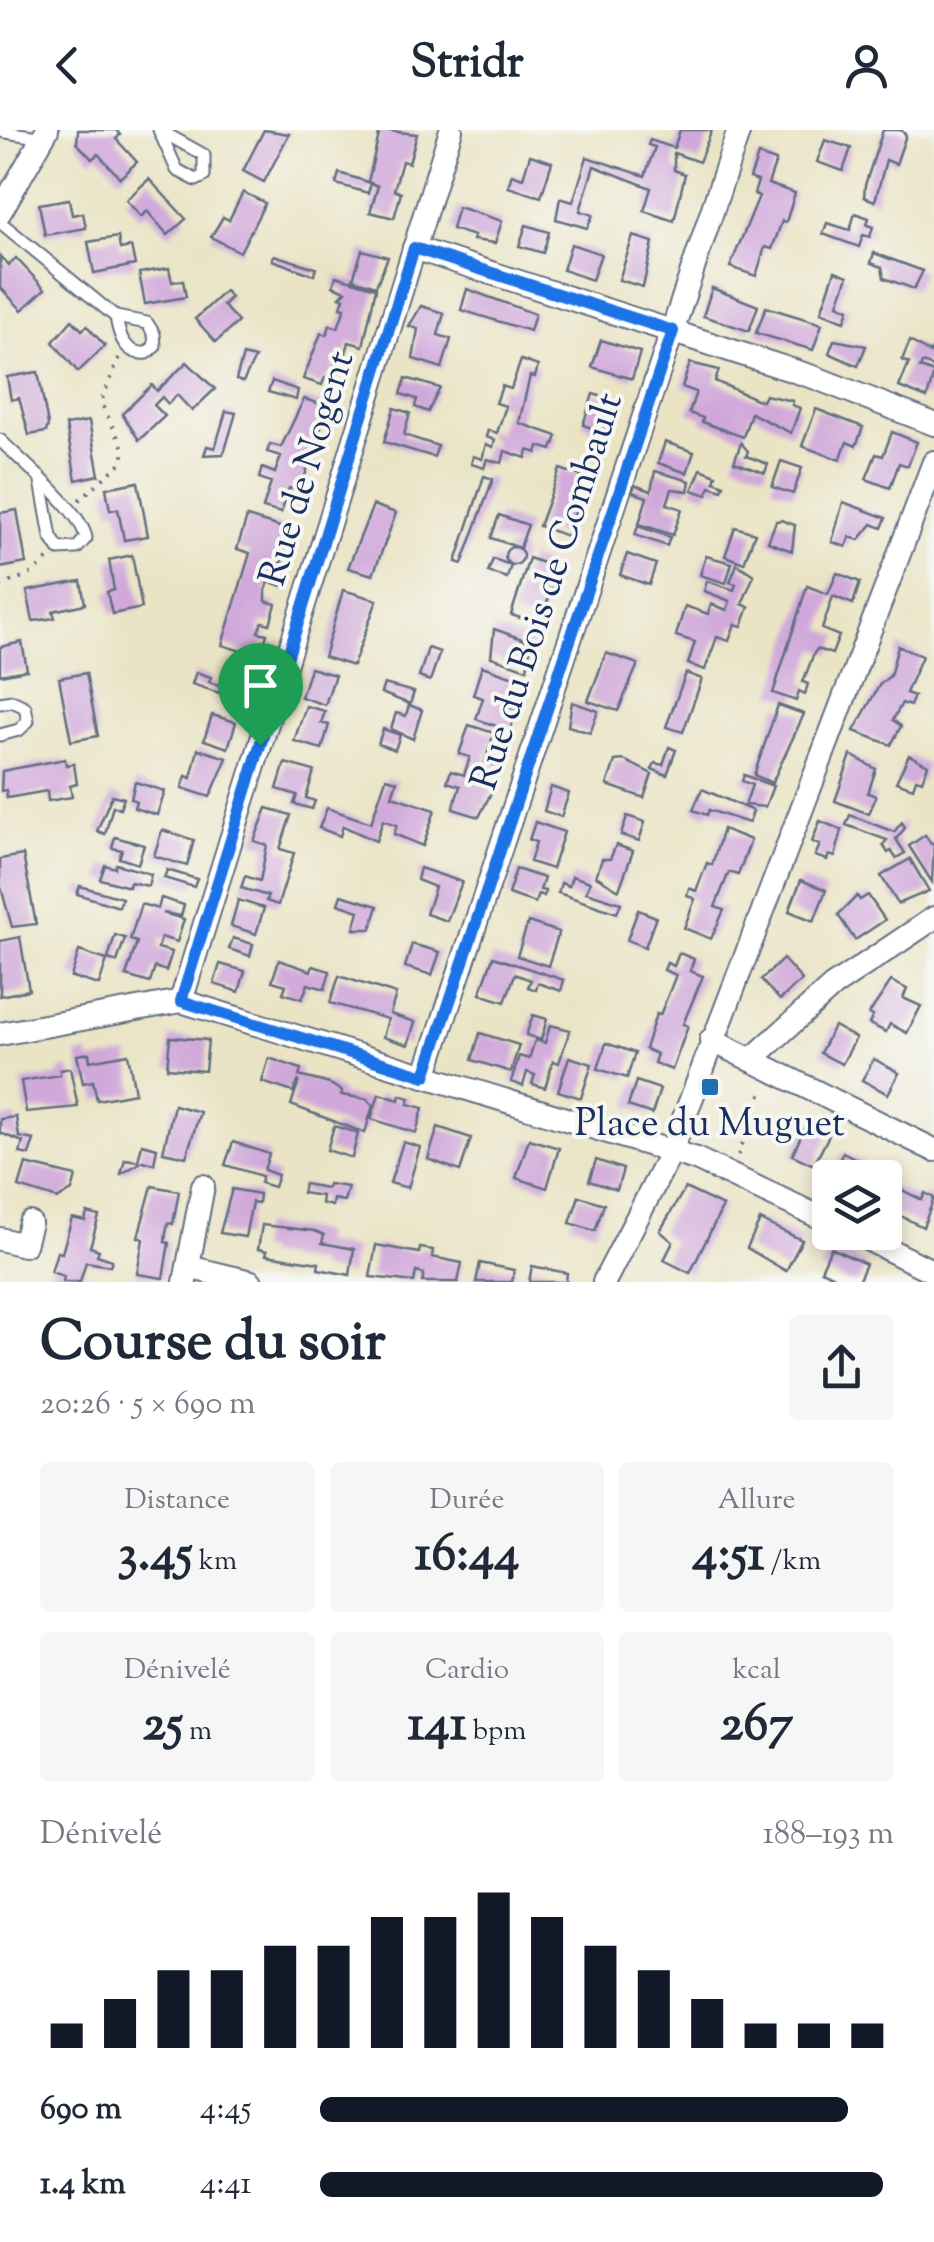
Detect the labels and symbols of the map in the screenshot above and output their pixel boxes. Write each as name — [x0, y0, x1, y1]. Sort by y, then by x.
street label: Rue de Nogent — [248, 345, 370, 593]
street label: Rue du Bois de Combault — [459, 386, 639, 798]
pin — [218, 643, 303, 746]
marker: Place du Muguet — [699, 1076, 721, 1098]
place label: Place du Muguet — [575, 1099, 845, 1153]

